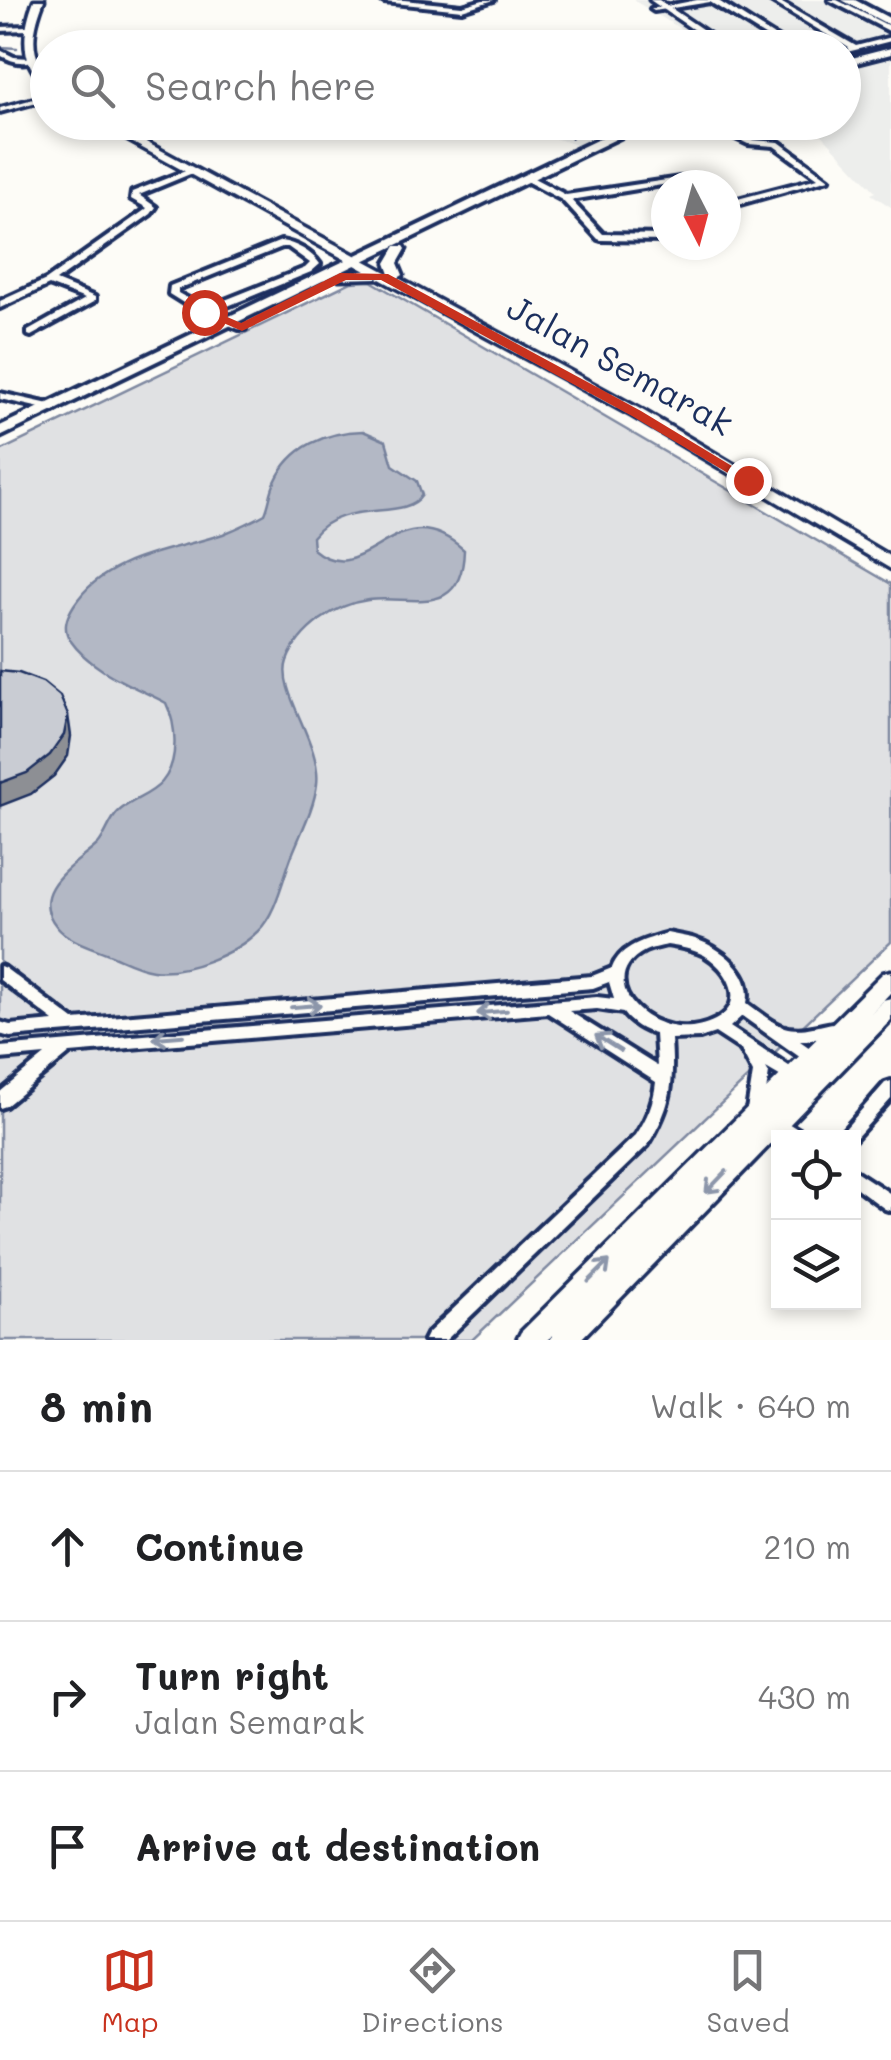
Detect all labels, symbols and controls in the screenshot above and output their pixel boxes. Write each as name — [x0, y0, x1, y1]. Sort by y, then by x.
search box — [30, 30, 861, 140]
icon: search — [65, 58, 120, 113]
text: Search here — [145, 60, 376, 110]
north arrow — [651, 170, 741, 260]
street label: Jalan Semarak — [500, 283, 742, 445]
route start — [182, 290, 228, 336]
route end — [726, 458, 772, 504]
one-way arrow — [289, 997, 322, 1016]
one-way arrow — [477, 1002, 509, 1021]
one-way arrow — [153, 1028, 185, 1047]
one-way arrow — [594, 1033, 623, 1054]
map controls — [771, 1130, 861, 1310]
button: locate — [771, 1130, 861, 1220]
one-way arrow — [704, 1170, 728, 1194]
button: layers — [771, 1220, 861, 1310]
one-way arrow — [586, 1260, 610, 1284]
text: 8 min — [40, 1378, 153, 1433]
text: Walk · 640 m — [650, 1384, 851, 1426]
icon: ahead — [40, 1519, 95, 1574]
text: Continue — [135, 1521, 304, 1571]
text: 210 m — [763, 1525, 851, 1567]
text: Turn right — [135, 1650, 329, 1700]
icon: right — [40, 1669, 95, 1724]
text: 430 m — [758, 1675, 851, 1717]
text: Jalan Semarak — [135, 1700, 365, 1742]
icon: arrive — [40, 1819, 95, 1874]
text: Arrive at destination — [135, 1821, 540, 1871]
tab: Map — [101, 1943, 158, 2039]
tab: Directions — [361, 1943, 504, 2039]
tab: Saved — [706, 1943, 790, 2039]

